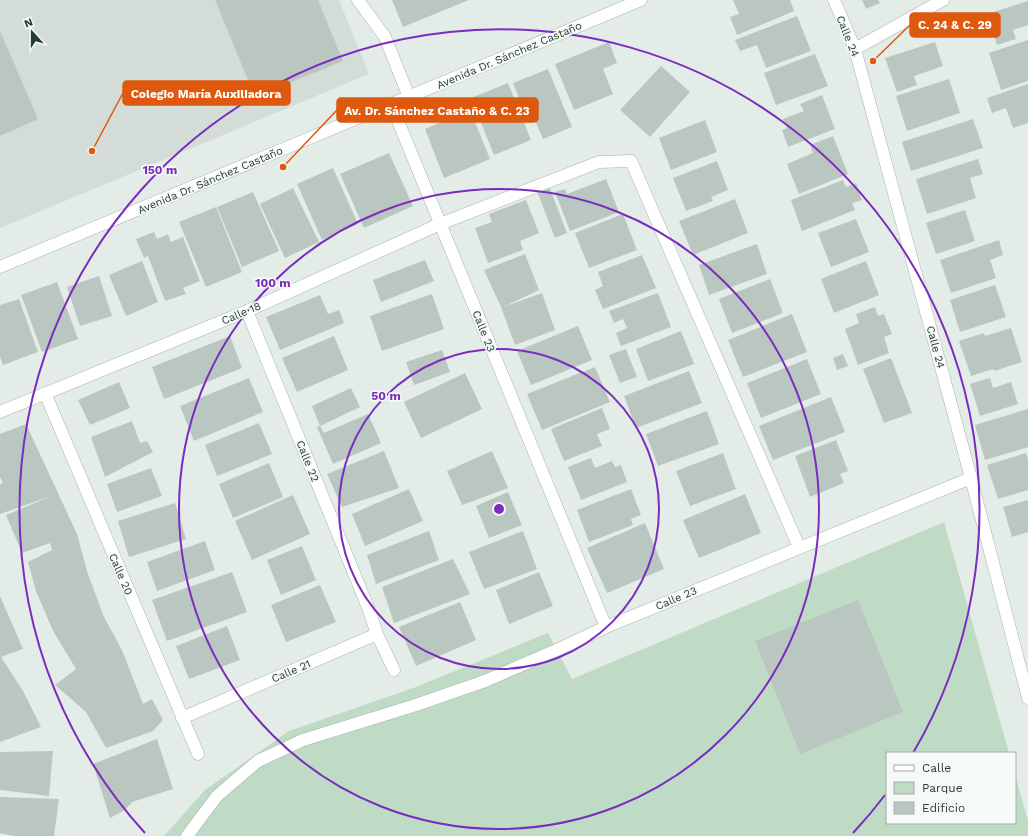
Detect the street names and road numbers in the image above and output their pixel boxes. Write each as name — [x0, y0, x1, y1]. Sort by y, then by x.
street label: Calle 24 — [833, 14, 862, 59]
street label: Avenida Dr. Sánchez Castaño — [435, 19, 584, 92]
street label: Avenida Dr. Sánchez Castaño — [136, 144, 285, 217]
street label: Calle 18 — [220, 299, 263, 328]
street label: Calle 23 — [469, 309, 498, 354]
street label: Calle 24 — [924, 324, 947, 370]
street label: Calle 22 — [293, 439, 322, 484]
street label: Calle 20 — [106, 551, 135, 597]
street label: Calle 23 — [654, 584, 699, 613]
street label: Calle 21 — [270, 657, 313, 686]

